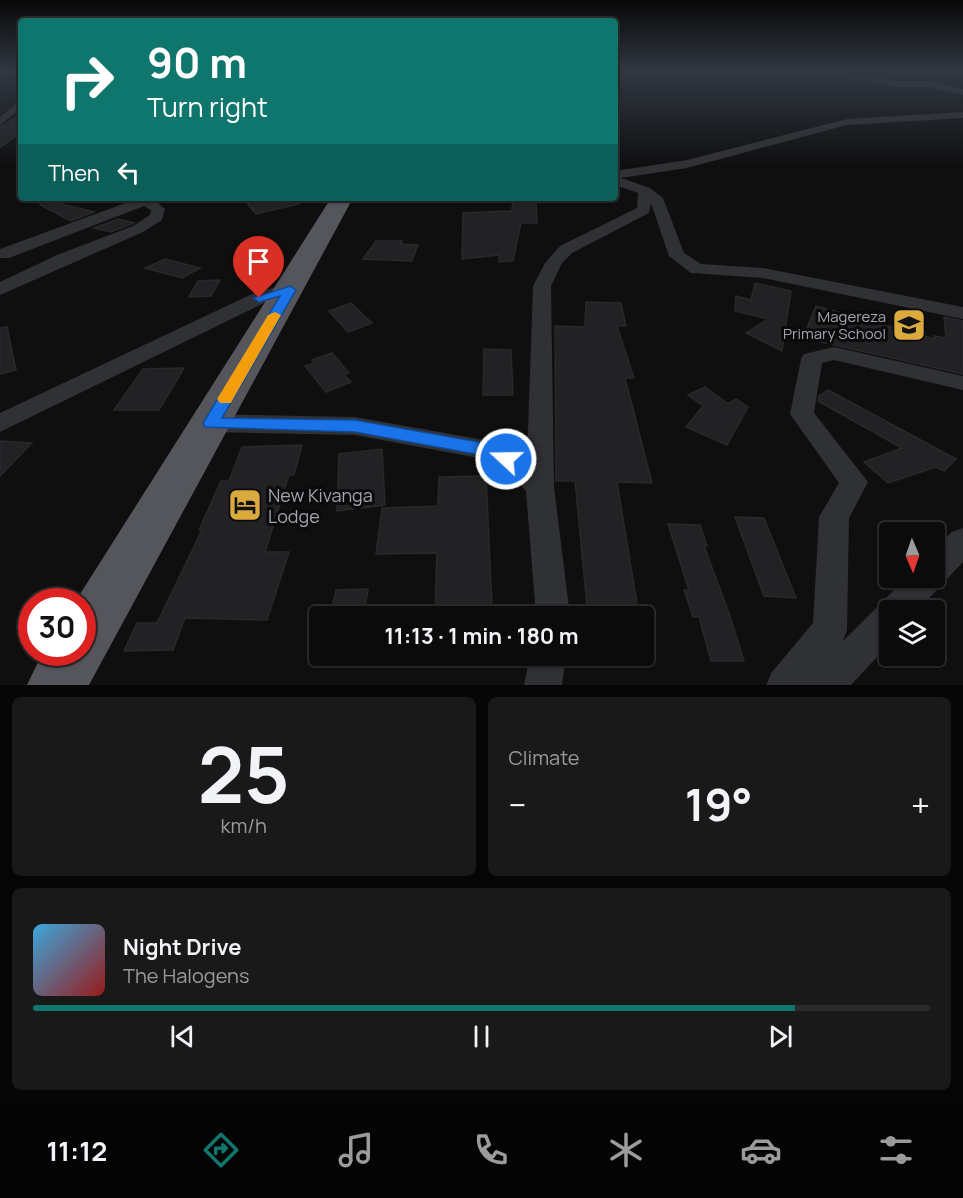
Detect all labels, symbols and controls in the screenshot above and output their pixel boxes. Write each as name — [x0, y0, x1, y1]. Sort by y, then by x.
text: 90 m — [147, 33, 247, 91]
icon: right — [48, 42, 126, 120]
text: Turn right — [147, 88, 268, 125]
icon: left — [112, 156, 145, 189]
text: Then — [48, 158, 100, 188]
pin — [233, 236, 284, 298]
icon: arrive — [242, 245, 275, 278]
place label: Magereza Primary School — [783, 306, 886, 344]
school or university icon: Magereza Primary School — [891, 307, 927, 343]
position arrow — [474, 427, 538, 491]
place label: New Kivanga Lodge — [268, 483, 373, 528]
hotel icon: New Kivanga Lodge — [227, 487, 263, 523]
north arrow — [879, 522, 945, 588]
map controls — [879, 522, 945, 666]
speed limit sign: 30 — [18, 588, 96, 666]
button: layers — [879, 600, 945, 666]
text: 11:13 · 1 min · 180 m — [384, 621, 579, 651]
text: 25 — [198, 720, 290, 826]
text: Climate — [509, 744, 580, 771]
text: 19° — [685, 773, 753, 835]
text: − — [509, 782, 526, 827]
text: + — [911, 782, 930, 827]
text: km/h — [220, 812, 267, 839]
text: Night Drive — [123, 932, 242, 962]
text: The Halogens — [123, 962, 249, 989]
icon: previous — [166, 1020, 199, 1053]
icon: pause — [465, 1020, 498, 1053]
icon: next — [764, 1020, 797, 1053]
icon: directions — [200, 1129, 242, 1171]
icon: music — [335, 1129, 377, 1171]
icon: phone — [470, 1129, 512, 1171]
icon: climate — [605, 1129, 647, 1171]
icon: car — [740, 1129, 782, 1171]
icon: filters — [875, 1129, 917, 1171]
text: 11:12 — [46, 1132, 107, 1169]

